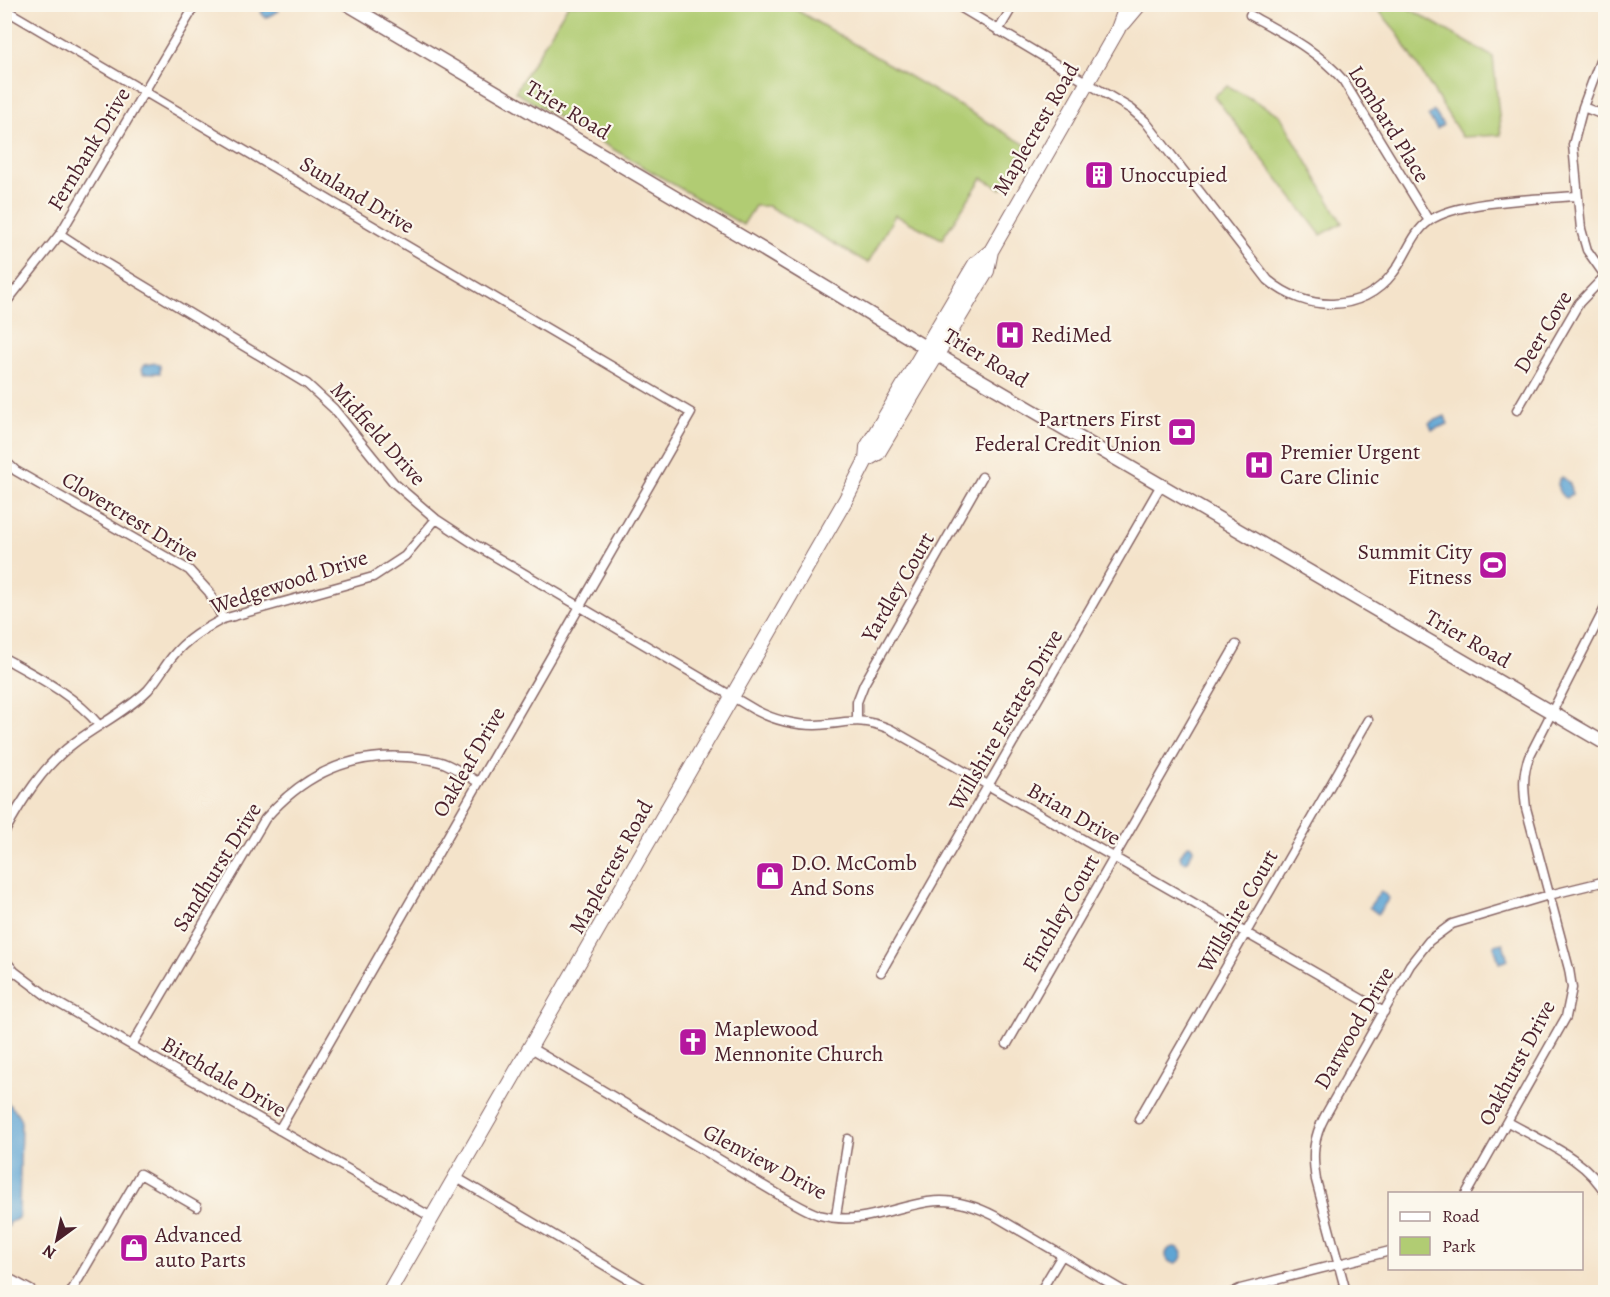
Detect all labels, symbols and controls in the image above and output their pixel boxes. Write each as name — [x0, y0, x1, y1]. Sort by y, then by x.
street label: Maplecrest Road — [986, 57, 1086, 201]
street label: Lombard Place — [1341, 60, 1437, 188]
street label: Trier Road — [520, 73, 616, 147]
street label: Fernbank Drive — [40, 82, 138, 216]
street label: Sunland Drive — [294, 149, 420, 241]
building icon: Unoccupied — [1083, 159, 1115, 191]
place label: Unoccupied — [1120, 160, 1227, 190]
street label: Deer Cove — [1507, 285, 1579, 379]
hospital icon: RediMed — [994, 319, 1026, 351]
place label: RediMed — [1031, 320, 1112, 350]
street label: Trier Road — [938, 321, 1034, 395]
street label: Midfield Drive — [323, 376, 433, 492]
place label: Partners First Federal Credit Union — [974, 404, 1161, 459]
bank icon: Partners First Federal Credit Union — [1166, 416, 1198, 448]
place label: Premier Urgent Care Clinic — [1280, 437, 1420, 492]
hospital icon: Premier Urgent Care Clinic — [1243, 449, 1275, 481]
street label: Clovercrest Drive — [56, 464, 204, 570]
street label: Yardley Court — [854, 527, 942, 648]
place label: Summit City Fitness — [1357, 537, 1472, 592]
street label: Wedgewood Drive — [205, 542, 372, 622]
sports icon: Summit City Fitness — [1477, 549, 1509, 581]
street label: Trier Road — [1420, 602, 1517, 676]
street label: Willshire Estates Drive — [941, 624, 1070, 817]
street label: Oakleaf Drive — [425, 701, 513, 823]
street label: Brian Drive — [1022, 775, 1126, 853]
street label: Maplecrest Road — [562, 794, 660, 940]
street label: Sandhurst Drive — [165, 797, 269, 937]
street label: Willshire Court — [1190, 844, 1285, 979]
place label: D.O. McComb And Sons — [790, 848, 917, 903]
street label: Finchley Court — [1015, 849, 1107, 977]
shop icon: D.O. McComb And Sons — [754, 860, 786, 892]
street label: Darwood Drive — [1307, 961, 1401, 1095]
street label: Oakhurst Drive — [1471, 995, 1563, 1131]
place label: Maplewood Mennonite Church — [714, 1014, 884, 1069]
church icon: Maplewood Mennonite Church — [677, 1026, 709, 1058]
street label: Birchdale Drive — [156, 1029, 292, 1125]
street label: Glenview Drive — [698, 1117, 832, 1207]
legend — [1388, 1192, 1583, 1270]
text: Road — [1442, 1204, 1480, 1228]
north arrow — [27, 1210, 87, 1270]
place label: Advanced auto Parts — [154, 1220, 246, 1275]
shop icon: Advanced auto Parts — [118, 1232, 150, 1264]
text: Park — [1442, 1234, 1476, 1258]
text: N — [38, 1239, 60, 1264]

